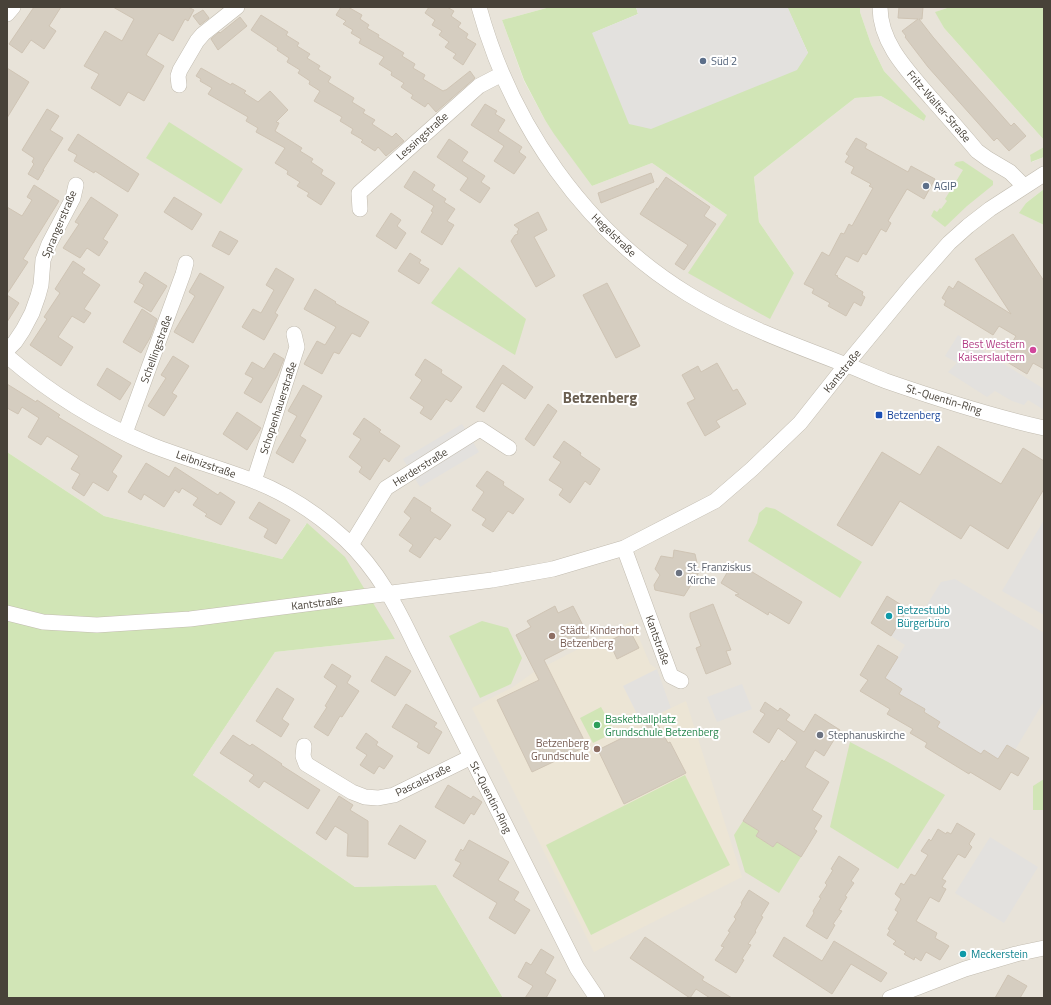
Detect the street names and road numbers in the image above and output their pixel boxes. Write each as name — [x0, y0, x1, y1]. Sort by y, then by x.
street label: Fritz-Walter-Straße — [903, 67, 975, 146]
street label: Lessingstraße — [392, 108, 452, 164]
street label: Sprangerstraße — [38, 187, 81, 260]
street label: Hegelstraße — [588, 210, 640, 261]
street label: Schellingstraße — [136, 312, 176, 385]
street label: Kantstraße — [820, 346, 865, 396]
street label: Schopenhauerstraße — [255, 359, 301, 456]
street label: St.-Quentin-Ring — [904, 380, 984, 418]
street label: Herderstraße — [389, 444, 451, 490]
street label: Leibnizstraße — [174, 446, 239, 482]
street label: Kantstraße — [290, 592, 344, 614]
street label: Kantstraße — [642, 613, 675, 667]
street label: St.-Quentin-Ring — [466, 758, 516, 836]
street label: Pascalstraße — [392, 759, 454, 800]

